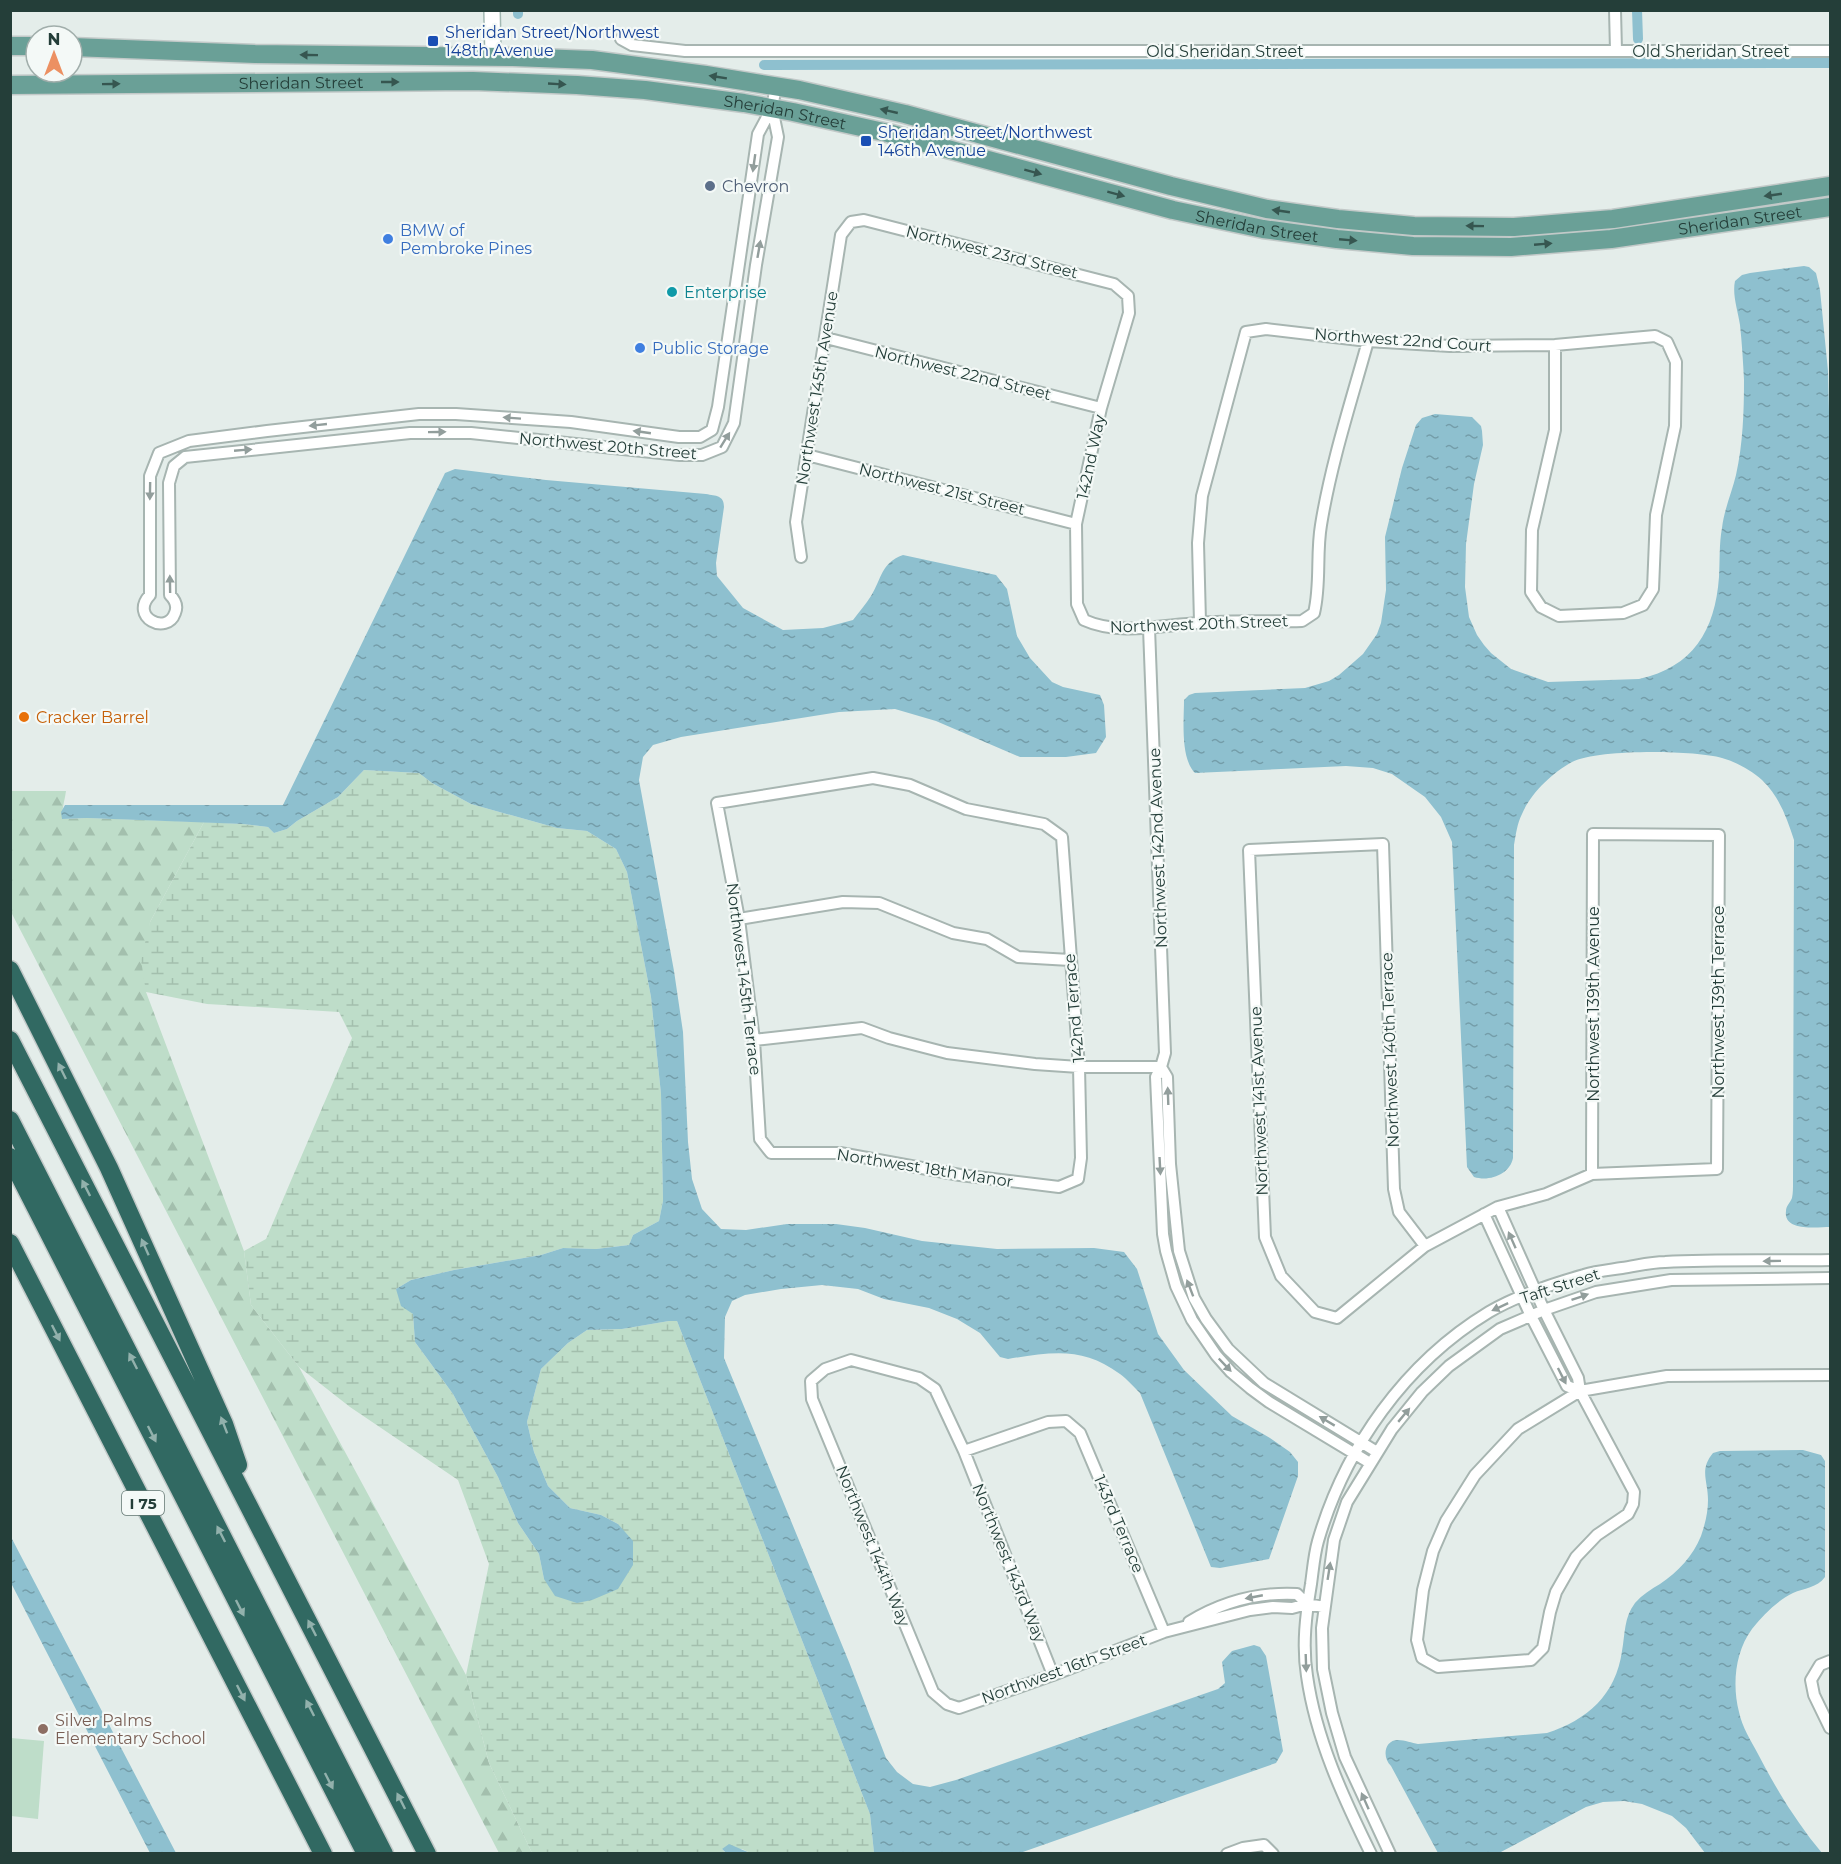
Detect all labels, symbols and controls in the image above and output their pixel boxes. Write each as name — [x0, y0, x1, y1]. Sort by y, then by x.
place label: Sheridan Street/Northwest 148th Avenue — [445, 23, 660, 60]
north arrow — [24, 24, 84, 84]
text: N — [48, 30, 60, 49]
marker: Sheridan Street/Northwest 148th Avenue — [426, 34, 440, 48]
street label: Old Sheridan Street — [1146, 42, 1304, 61]
street label: Old Sheridan Street — [1632, 42, 1790, 61]
one-way arrow — [299, 50, 318, 60]
street label: Sheridan Street — [239, 72, 364, 93]
one-way arrow — [708, 72, 727, 81]
one-way arrow — [380, 77, 399, 87]
one-way arrow — [101, 79, 120, 89]
one-way arrow — [547, 80, 566, 89]
street label: Sheridan Street — [722, 91, 849, 133]
one-way arrow — [879, 105, 898, 115]
place label: Sheridan Street/Northwest 146th Avenue — [878, 123, 1093, 160]
marker: Sheridan Street/Northwest 146th Avenue — [859, 134, 873, 148]
one-way arrow — [749, 154, 758, 173]
one-way arrow — [1024, 168, 1042, 177]
place label: Chevron — [722, 177, 789, 196]
marker: Chevron — [703, 179, 717, 193]
one-way arrow — [1107, 190, 1125, 200]
one-way arrow — [1763, 190, 1782, 199]
street label: Sheridan Street — [1677, 202, 1803, 239]
street label: Sheridan Street — [1194, 205, 1320, 246]
one-way arrow — [1271, 206, 1290, 215]
place label: BMW of Pembroke Pines — [400, 221, 532, 258]
street label: Northwest 23rd Street — [904, 221, 1080, 283]
one-way arrow — [1465, 221, 1484, 231]
marker: BMW of Pembroke Pines — [381, 232, 395, 246]
one-way arrow — [1339, 235, 1358, 245]
one-way arrow — [755, 240, 764, 259]
one-way arrow — [1533, 240, 1552, 249]
place label: Enterprise — [684, 283, 767, 302]
marker: Enterprise — [665, 285, 679, 299]
street label: Northwest 145th Avenue — [792, 290, 842, 486]
street label: Northwest 22nd Court — [1314, 324, 1493, 356]
place label: Public Storage — [652, 339, 769, 358]
marker: Public Storage — [633, 341, 647, 355]
street label: Northwest 22nd Street — [873, 342, 1054, 404]
street label: 142nd Way — [1073, 413, 1109, 501]
one-way arrow — [503, 414, 522, 423]
one-way arrow — [309, 421, 328, 430]
one-way arrow — [428, 427, 447, 437]
one-way arrow — [632, 427, 651, 436]
street label: Northwest 20th Street — [518, 429, 698, 463]
one-way arrow — [719, 431, 730, 448]
one-way arrow — [234, 445, 253, 455]
street label: Northwest 21st Street — [857, 459, 1028, 519]
one-way arrow — [145, 482, 155, 501]
one-way arrow — [165, 574, 175, 593]
street label: Northwest 20th Street — [1109, 611, 1289, 637]
place label: Cracker Barrel — [36, 708, 149, 727]
marker: Cracker Barrel — [17, 710, 31, 724]
street label: Northwest 142nd Avenue — [1145, 747, 1171, 949]
street label: Northwest 145th Terrace — [723, 882, 765, 1076]
street label: Northwest 139th Terrace — [1709, 905, 1728, 1099]
street label: Northwest 139th Avenue — [1584, 906, 1603, 1102]
street label: Northwest 140th Terrace — [1377, 952, 1403, 1148]
street label: 142nd Terrace — [1060, 953, 1088, 1063]
street label: Northwest 141st Avenue — [1246, 1006, 1272, 1196]
one-way arrow — [57, 1062, 67, 1079]
one-way arrow — [1163, 1086, 1172, 1105]
street label: Northwest 18th Manor — [835, 1145, 1015, 1191]
one-way arrow — [1156, 1156, 1165, 1175]
one-way arrow — [81, 1180, 90, 1197]
one-way arrow — [1508, 1231, 1517, 1248]
one-way arrow — [140, 1238, 149, 1256]
one-way arrow — [1763, 1256, 1782, 1265]
street label: Taft Street — [1518, 1264, 1603, 1308]
one-way arrow — [1185, 1279, 1195, 1297]
one-way arrow — [1571, 1292, 1589, 1302]
one-way arrow — [1492, 1302, 1509, 1311]
one-way arrow — [51, 1324, 61, 1341]
one-way arrow — [128, 1352, 137, 1369]
one-way arrow — [1218, 1358, 1232, 1372]
one-way arrow — [1557, 1367, 1566, 1384]
one-way arrow — [1397, 1407, 1410, 1423]
one-way arrow — [219, 1416, 229, 1434]
one-way arrow — [1319, 1416, 1335, 1427]
one-way arrow — [147, 1425, 156, 1442]
street label: Northwest 144th Way — [832, 1463, 914, 1630]
street label: 143rd Terrace — [1090, 1472, 1148, 1576]
street label: Northwest 143rd Way — [968, 1481, 1050, 1646]
road number: I 75 — [122, 1491, 164, 1515]
one-way arrow — [217, 1526, 226, 1543]
one-way arrow — [1325, 1562, 1334, 1581]
one-way arrow — [1244, 1593, 1263, 1602]
one-way arrow — [236, 1599, 245, 1616]
one-way arrow — [307, 1619, 317, 1636]
street label: Northwest 16th Street — [979, 1630, 1150, 1708]
one-way arrow — [1301, 1653, 1311, 1672]
one-way arrow — [236, 1685, 245, 1702]
one-way arrow — [305, 1699, 315, 1716]
place label: Silver Palms Elementary School — [55, 1711, 206, 1748]
marker: Silver Palms Elementary School — [36, 1722, 50, 1736]
one-way arrow — [324, 1773, 334, 1790]
one-way arrow — [1360, 1791, 1370, 1809]
one-way arrow — [396, 1793, 406, 1810]

